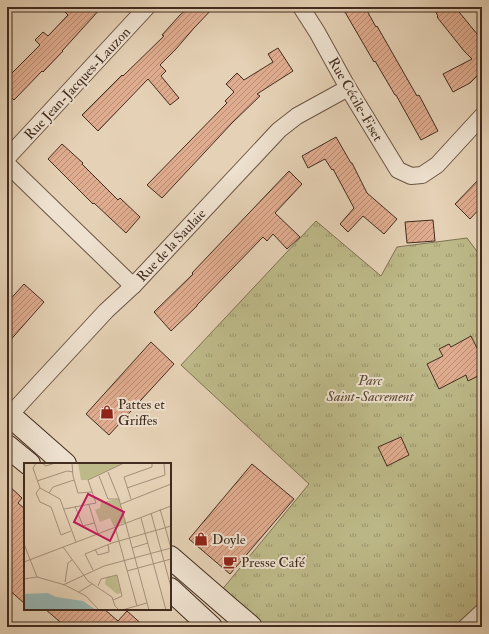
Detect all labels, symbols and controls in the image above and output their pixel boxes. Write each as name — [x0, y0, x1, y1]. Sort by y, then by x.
street label: Rue Jean-Jacques-Lauzon — [21, 23, 134, 143]
street label: Rue Cécile-Fiset — [325, 54, 387, 145]
street label: Rue de la Saulaie — [133, 205, 210, 285]
park label: Parc Saint-Sacrement — [326, 372, 414, 405]
place label: Pattes et Griffes — [118, 396, 165, 429]
shop icon: Pattes et Griffes — [99, 404, 115, 420]
inset map — [24, 463, 171, 610]
shop icon: Doyle — [193, 531, 209, 547]
place label: Doyle — [212, 531, 246, 549]
cafe icon: Presse Café — [222, 554, 238, 570]
place label: Presse Café — [241, 554, 305, 571]

